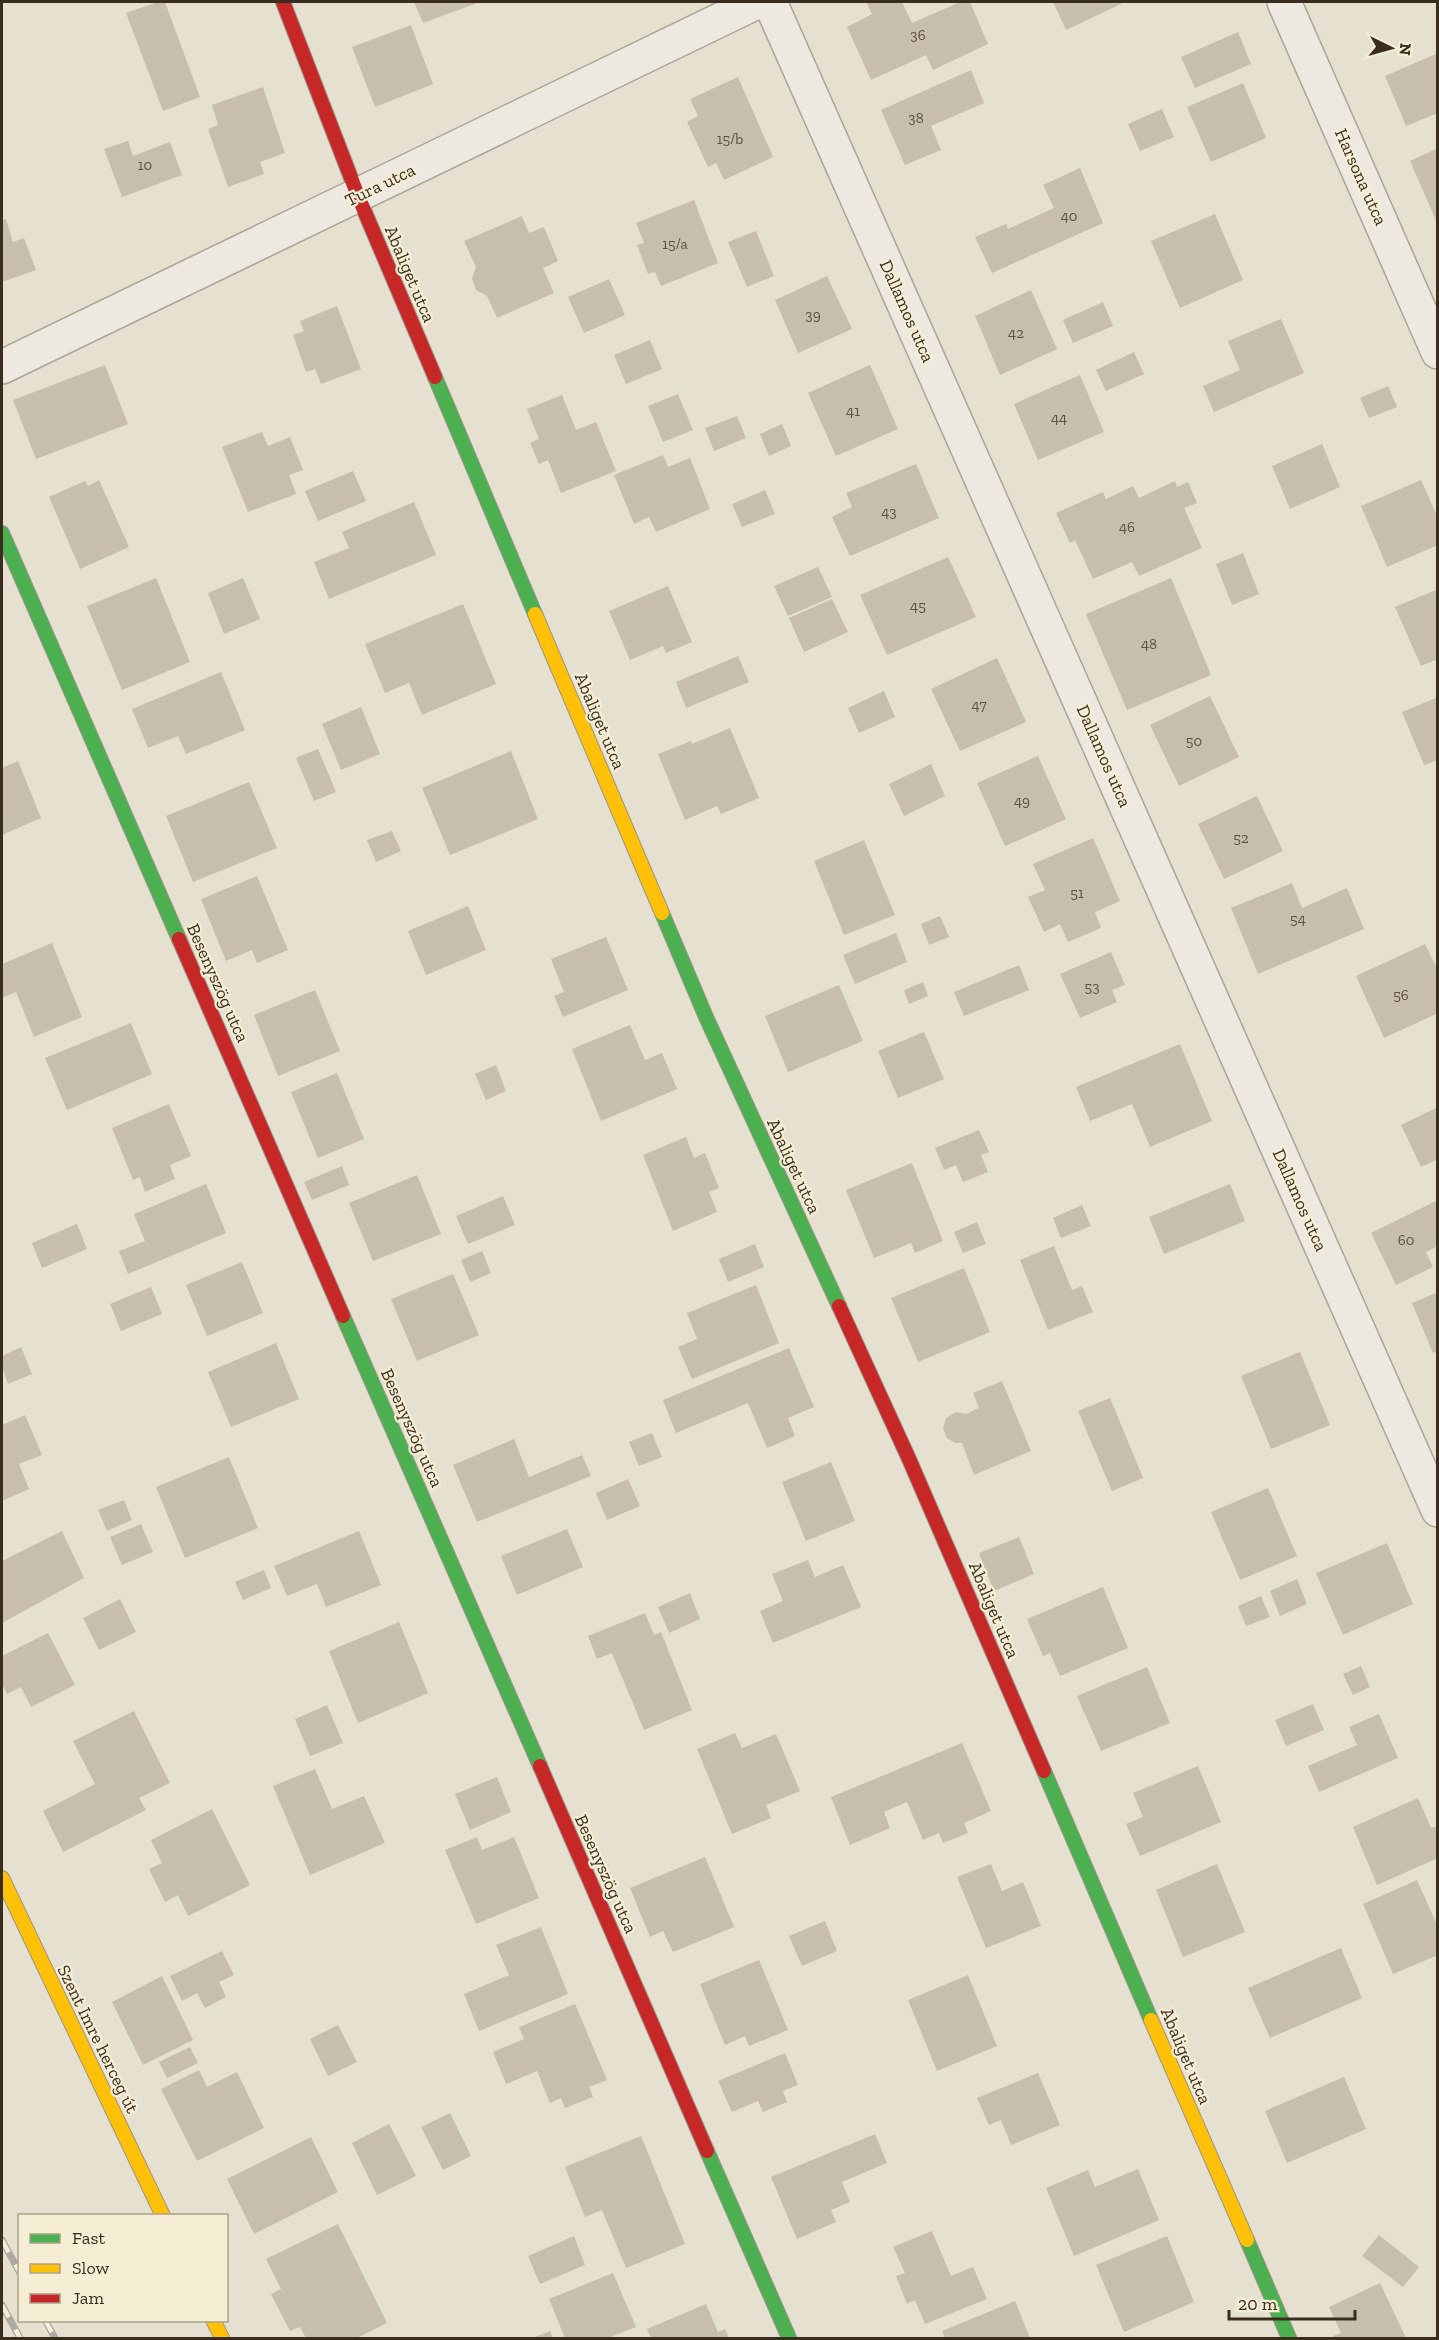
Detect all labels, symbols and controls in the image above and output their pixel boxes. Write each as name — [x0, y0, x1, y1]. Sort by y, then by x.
north arrow — [1361, 18, 1421, 78]
house number: 36 — [910, 26, 926, 44]
text: N — [1395, 42, 1415, 56]
house number: 38 — [908, 109, 924, 127]
street label: Harsona utca — [1330, 125, 1392, 229]
house number: 15/b — [717, 130, 743, 148]
house number: 10 — [138, 156, 152, 174]
street label: Tura utca — [341, 158, 419, 211]
house number: 40 — [1061, 207, 1077, 225]
street label: Abaliget utca — [380, 222, 440, 326]
house number: 15/a — [662, 235, 688, 253]
street label: Dallamos utca — [875, 256, 940, 366]
house number: 39 — [805, 306, 821, 324]
house number: 42 — [1008, 324, 1024, 342]
house number: 41 — [846, 402, 860, 420]
house number: 44 — [1051, 409, 1067, 427]
house number: 43 — [881, 503, 897, 521]
house number: 46 — [1119, 518, 1135, 536]
house number: 45 — [910, 597, 926, 615]
house number: 48 — [1141, 635, 1157, 653]
street label: Abaliget utca — [570, 669, 630, 773]
house number: 47 — [972, 696, 986, 714]
street label: Dallamos utca — [1072, 701, 1137, 811]
house number: 50 — [1186, 732, 1202, 750]
house number: 49 — [1014, 792, 1030, 810]
house number: 52 — [1233, 829, 1249, 847]
house number: 51 — [1070, 884, 1084, 902]
house number: 54 — [1290, 910, 1306, 928]
street label: Besenyszög utca — [182, 920, 254, 1046]
house number: 53 — [1084, 978, 1100, 996]
house number: 56 — [1393, 986, 1409, 1004]
street label: Abaliget utca — [762, 1115, 826, 1217]
street label: Dallamos utca — [1268, 1145, 1333, 1255]
house number: 60 — [1398, 1231, 1414, 1249]
street label: Besenyszög utca — [376, 1365, 448, 1491]
street label: Abaliget utca — [964, 1558, 1024, 1662]
street label: Besenyszög utca — [570, 1811, 642, 1937]
street label: Szent Imre herceg út — [53, 1961, 144, 2117]
street label: Abaliget utca — [1156, 2004, 1216, 2108]
legend — [18, 2214, 228, 2322]
text: Fast — [72, 2227, 105, 2249]
text: Slow — [72, 2257, 109, 2279]
scale bar — [1229, 2283, 1355, 2321]
text: Jam — [72, 2287, 104, 2309]
text: 20 m — [1238, 2293, 1278, 2315]

